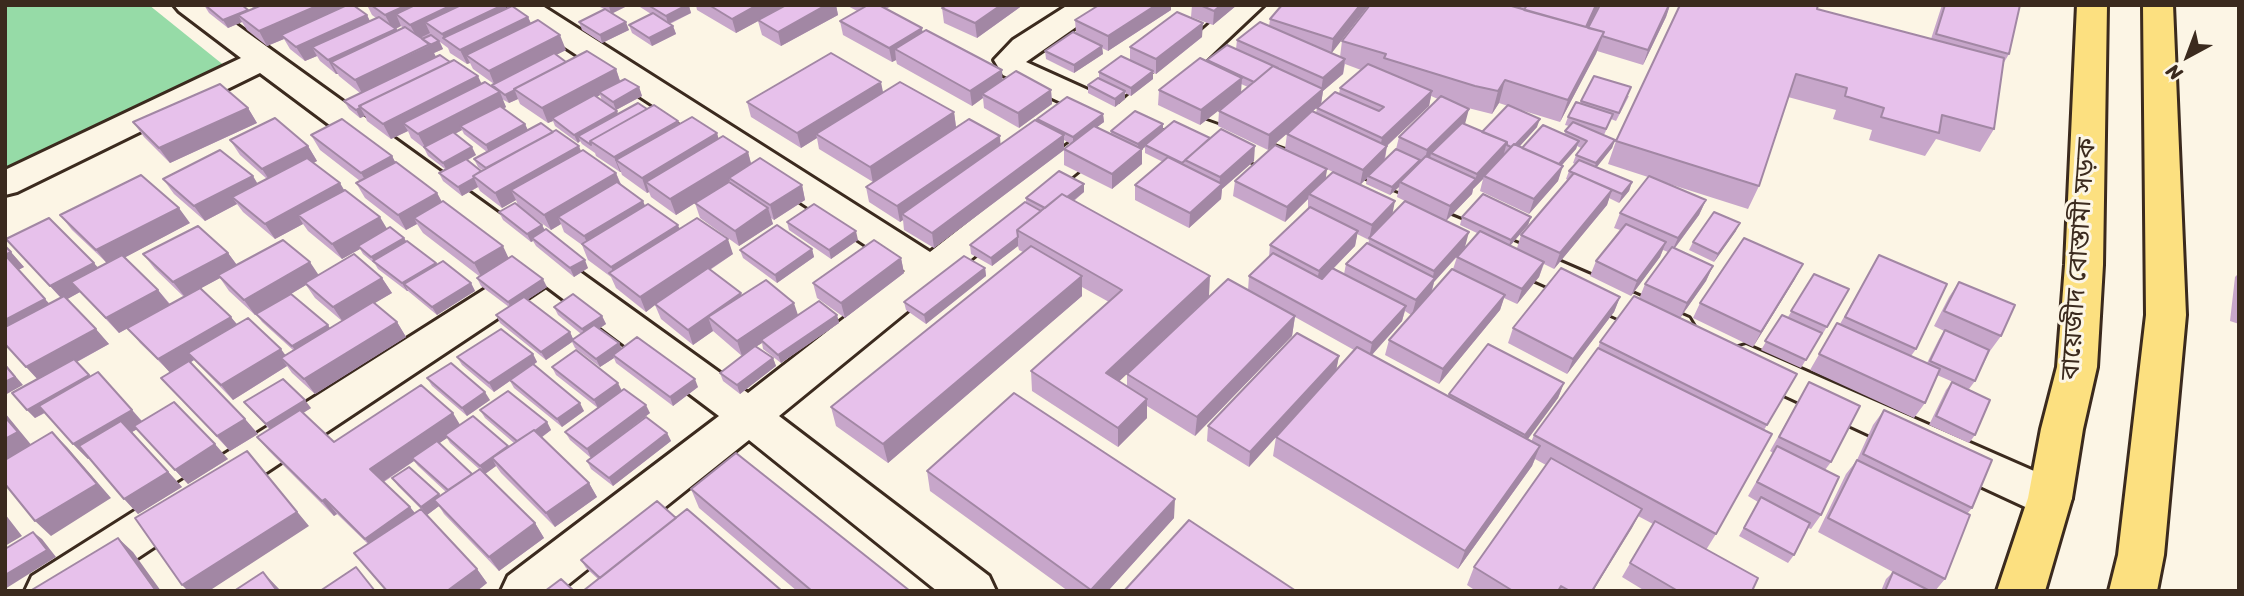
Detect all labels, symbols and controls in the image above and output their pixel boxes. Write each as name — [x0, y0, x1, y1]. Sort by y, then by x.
north arrow — [2153, 21, 2223, 91]
text: N — [2158, 55, 2190, 89]
street label: বায়েজীদ বোস্তামী সড়ক — [2056, 137, 2104, 381]

